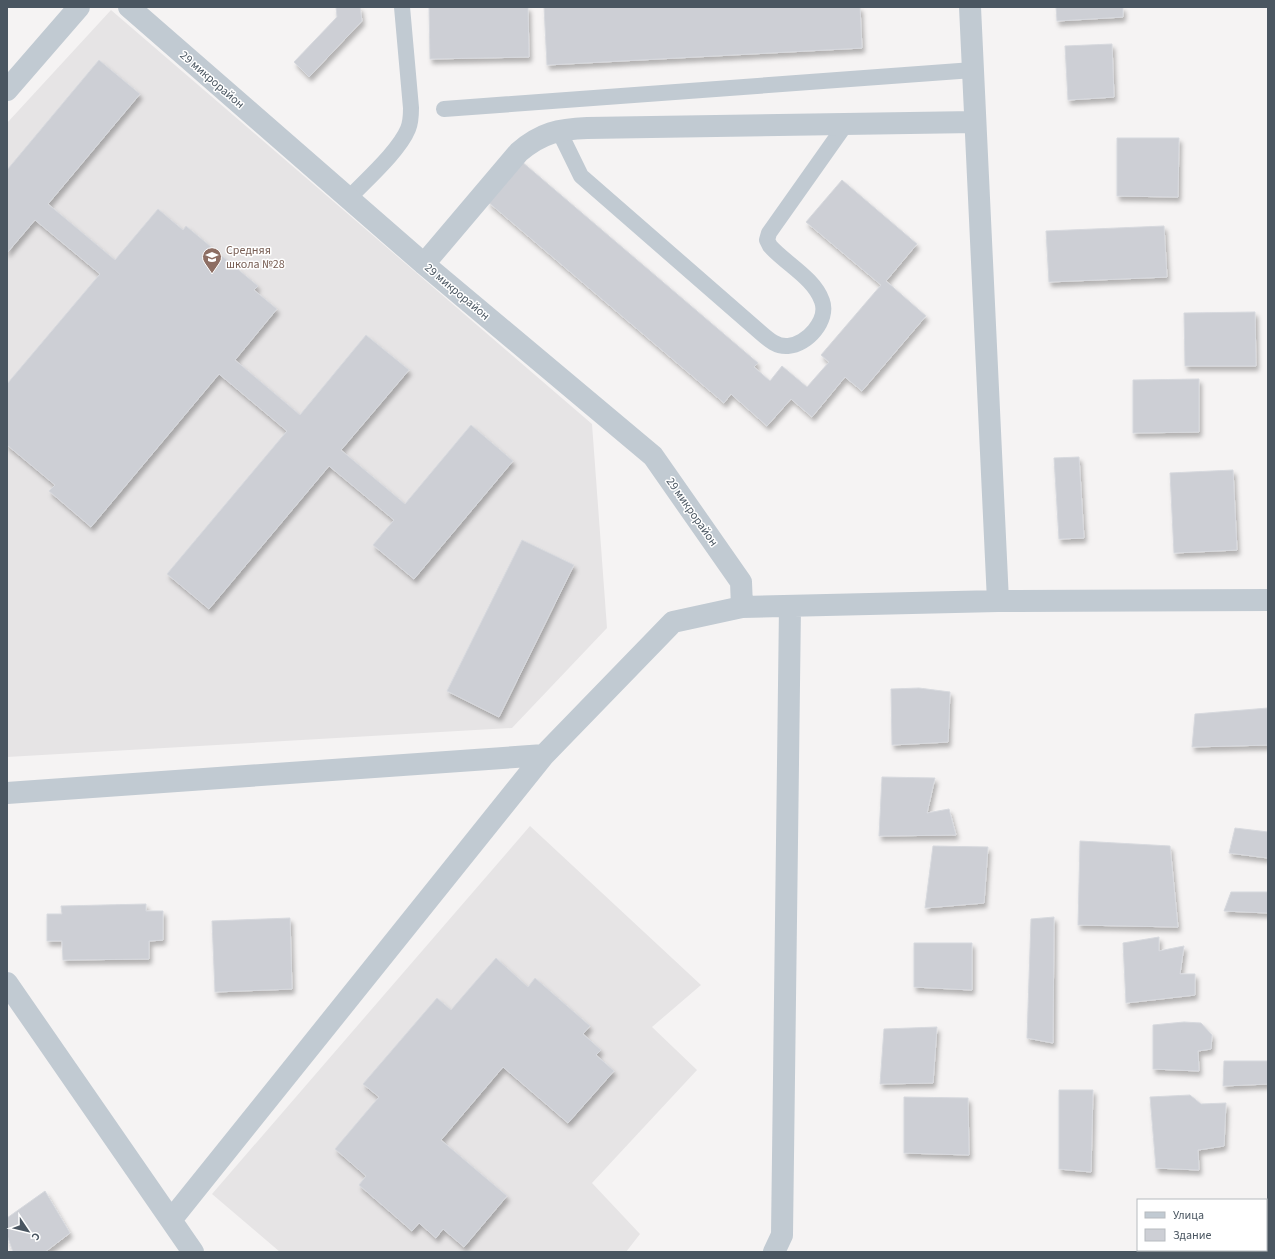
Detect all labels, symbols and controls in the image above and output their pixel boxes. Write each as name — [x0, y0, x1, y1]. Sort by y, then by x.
street label: 29 микрорайон — [176, 47, 248, 113]
place label: Средняя школа №28 — [226, 242, 285, 273]
school or university icon: Средняя школа №28 — [201, 246, 223, 274]
street label: 29 микрорайон — [421, 260, 493, 324]
street label: 29 микрорайон — [662, 474, 722, 550]
legend — [1137, 1199, 1267, 1251]
text: Улица — [1173, 1207, 1204, 1224]
north arrow — [8, 1211, 48, 1251]
text: Здание — [1173, 1227, 1212, 1244]
text: С — [27, 1230, 44, 1244]

